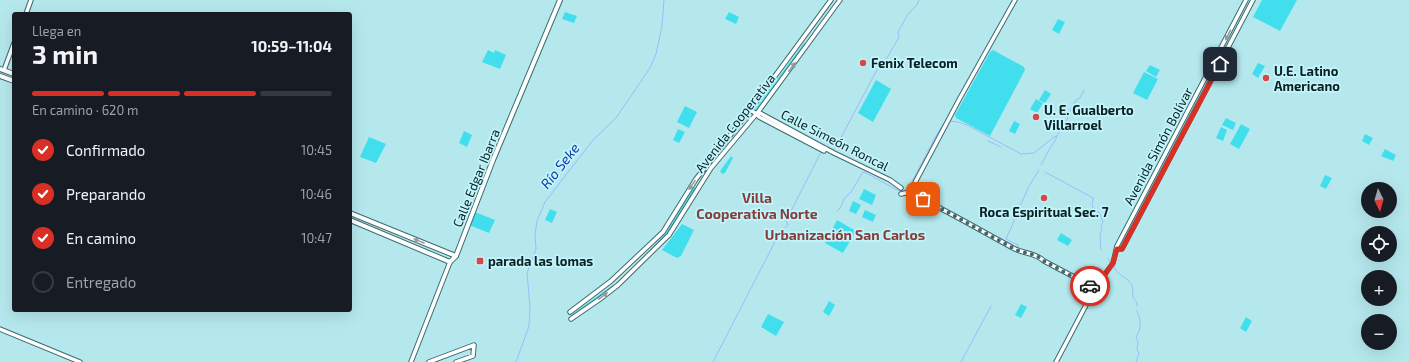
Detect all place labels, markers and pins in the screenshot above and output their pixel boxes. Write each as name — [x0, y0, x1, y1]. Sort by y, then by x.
pin — [1203, 47, 1237, 81]
place label: Fenix Telecom — [871, 55, 958, 71]
marker: Fenix Telecom — [858, 58, 868, 68]
place label: U.E. Latino Americano — [1274, 63, 1340, 94]
marker: U.E. Latino Americano — [1261, 73, 1271, 83]
place label: U. E. Gualberto Villarroel — [1044, 102, 1134, 133]
marker: U. E. Gualberto Villarroel — [1031, 112, 1041, 122]
pin — [906, 182, 940, 216]
marker: Roca Espiritual Sec. 7 — [1039, 193, 1049, 203]
place label: Roca Espiritual Sec. 7 — [979, 204, 1109, 220]
place label: parada las lomas — [488, 253, 593, 269]
marker: parada las lomas — [475, 256, 485, 266]

